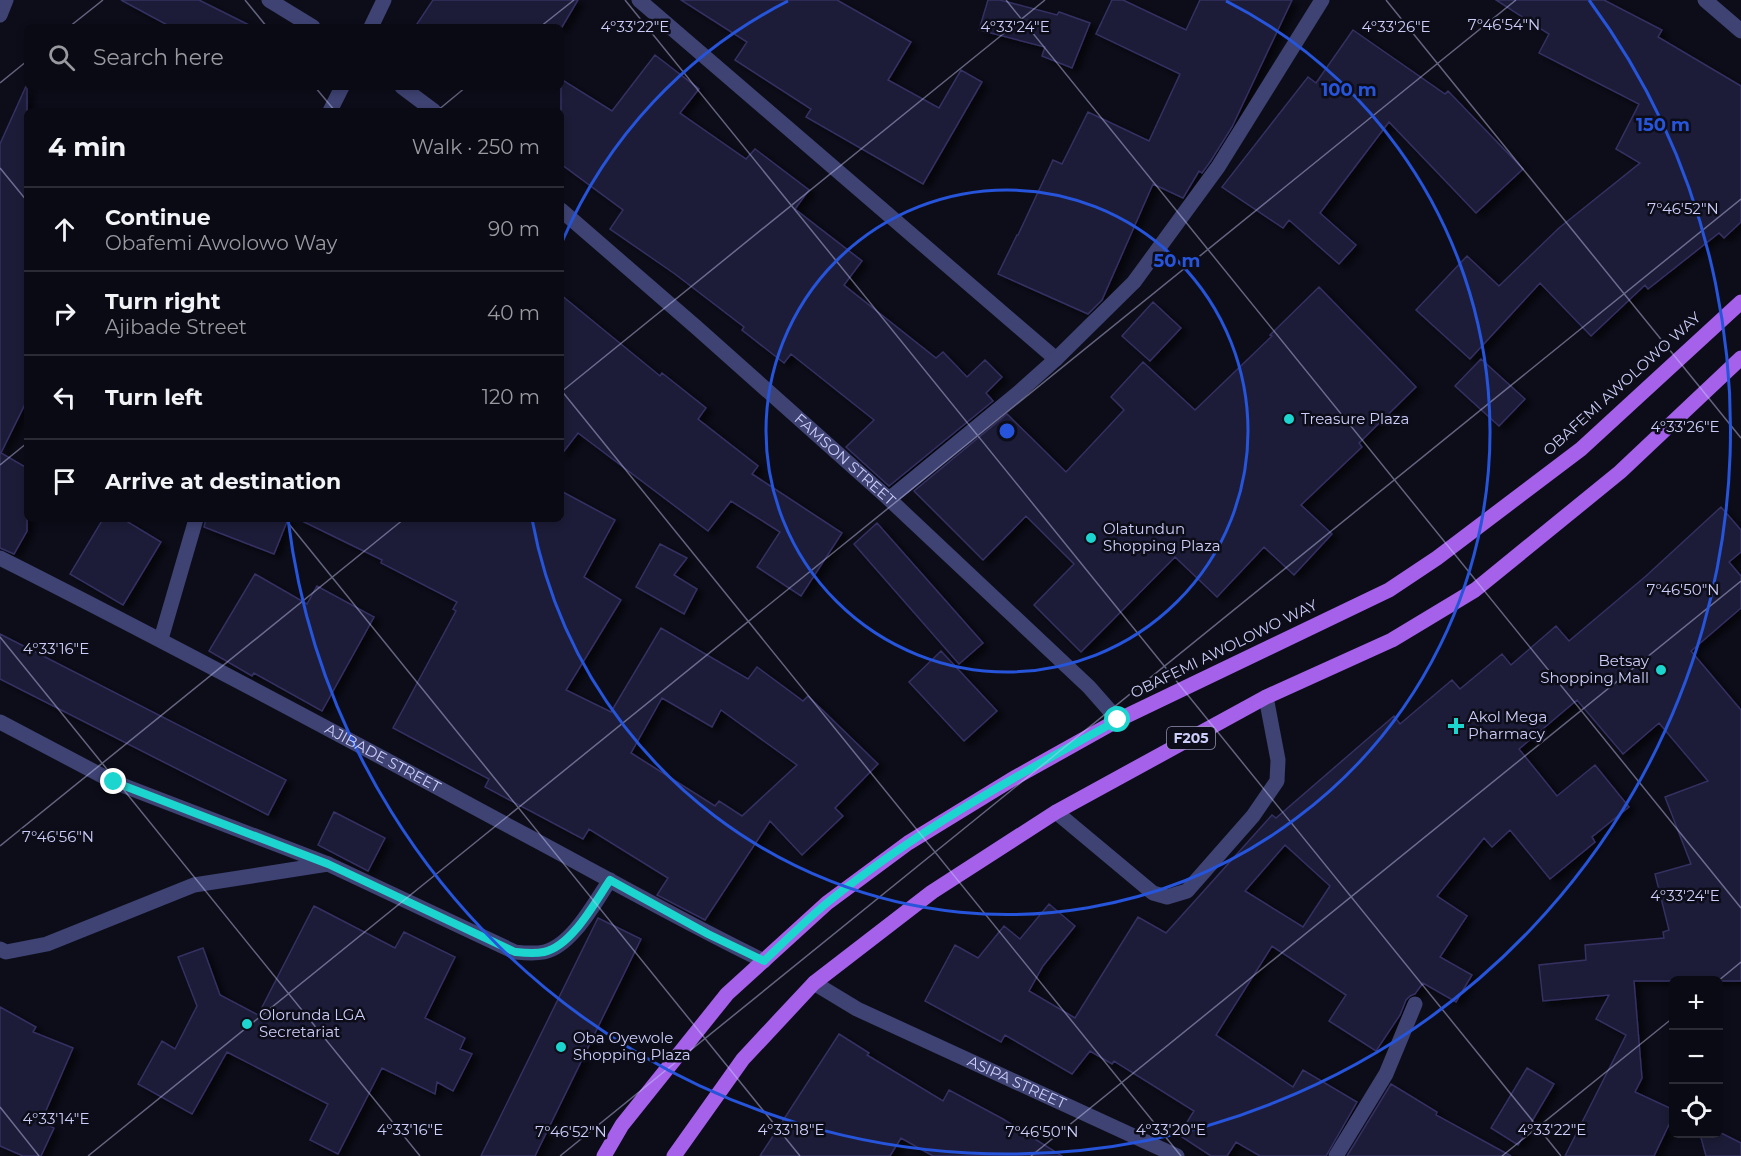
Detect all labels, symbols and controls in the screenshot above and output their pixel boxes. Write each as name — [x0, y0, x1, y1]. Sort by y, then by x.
text: 7°46'54"N — [1468, 15, 1540, 34]
text: 4°33'22"E — [601, 17, 669, 36]
text: 4°33'24"E — [980, 17, 1050, 36]
text: 4°33'26"E — [1361, 17, 1431, 36]
search box — [24, 24, 564, 90]
icon: search — [45, 41, 78, 74]
text: Search here — [93, 44, 224, 71]
text: 100 m — [1321, 79, 1377, 101]
text: 150 m — [1636, 114, 1690, 136]
text: 4 min — [48, 131, 126, 163]
text: Walk · 250 m — [412, 135, 540, 159]
text: 7°46'52"N — [1647, 199, 1719, 218]
text: Continue — [105, 204, 211, 231]
icon: ahead — [48, 213, 81, 246]
text: 90 m — [488, 217, 540, 241]
text: Obafemi Awolowo Way — [105, 231, 337, 255]
text: 50 m — [1154, 250, 1200, 272]
text: Turn right — [105, 288, 220, 315]
icon: right — [48, 297, 81, 330]
text: 40 m — [487, 301, 540, 325]
street label: OBAFEMI AWOLOWO WAY — [1539, 307, 1705, 459]
text: Ajibade Street — [105, 315, 247, 339]
icon: left — [48, 381, 81, 414]
text: Turn left — [105, 384, 203, 411]
text: 120 m — [482, 385, 540, 409]
street label: FAMSON STREET — [791, 409, 900, 510]
place label: Treasure Plaza — [1301, 409, 1409, 428]
marker: Treasure Plaza — [1282, 412, 1296, 426]
text: 4°33'26"E — [1650, 417, 1720, 436]
centre of rings — [997, 421, 1017, 441]
icon: arrive — [48, 465, 81, 498]
text: Arrive at destination — [105, 468, 341, 495]
place label: Olatundun Shopping Plaza — [1103, 519, 1221, 555]
marker: Olatundun Shopping Plaza — [1084, 531, 1098, 545]
text: 7°46'50"N — [1647, 580, 1720, 599]
street label: OBAFEMI AWOLOWO WAY — [1127, 595, 1321, 702]
text: 4°33'16"E — [23, 639, 89, 658]
place label: Betsay Shopping Mall — [1540, 651, 1650, 687]
marker: Betsay Shopping Mall — [1654, 663, 1668, 677]
route start — [1104, 706, 1130, 732]
place label: Akol Mega Pharmacy — [1468, 707, 1547, 743]
street label: AJIBADE STREET — [322, 719, 445, 797]
marker: Akol Mega Pharmacy — [1449, 719, 1463, 733]
road number: F205 — [1167, 727, 1215, 749]
route end — [100, 768, 126, 794]
text: 7°46'56"N — [22, 827, 94, 846]
text: 4°33'24"E — [1650, 886, 1720, 905]
map controls — [1669, 976, 1723, 1138]
button: + — [1669, 976, 1723, 1030]
place label: Olorunda LGA Secretariat — [259, 1005, 365, 1041]
marker: Olorunda LGA Secretariat — [240, 1017, 254, 1031]
place label: Oba Oyewole Shopping Plaza — [573, 1028, 691, 1064]
button: − — [1669, 1030, 1723, 1084]
marker: Oba Oyewole Shopping Plaza — [554, 1040, 568, 1054]
street label: ASIPA STREET — [965, 1051, 1070, 1113]
button: locate — [1669, 1084, 1723, 1138]
text: 4°33'14"E — [23, 1109, 89, 1128]
text: 4°33'16"E — [377, 1120, 443, 1139]
text: 4°33'18"E — [757, 1120, 825, 1139]
text: 4°33'20"E — [1136, 1120, 1206, 1139]
text: 4°33'22"E — [1518, 1120, 1586, 1139]
text: 7°46'52"N — [535, 1122, 607, 1141]
text: 7°46'50"N — [1006, 1122, 1079, 1141]

